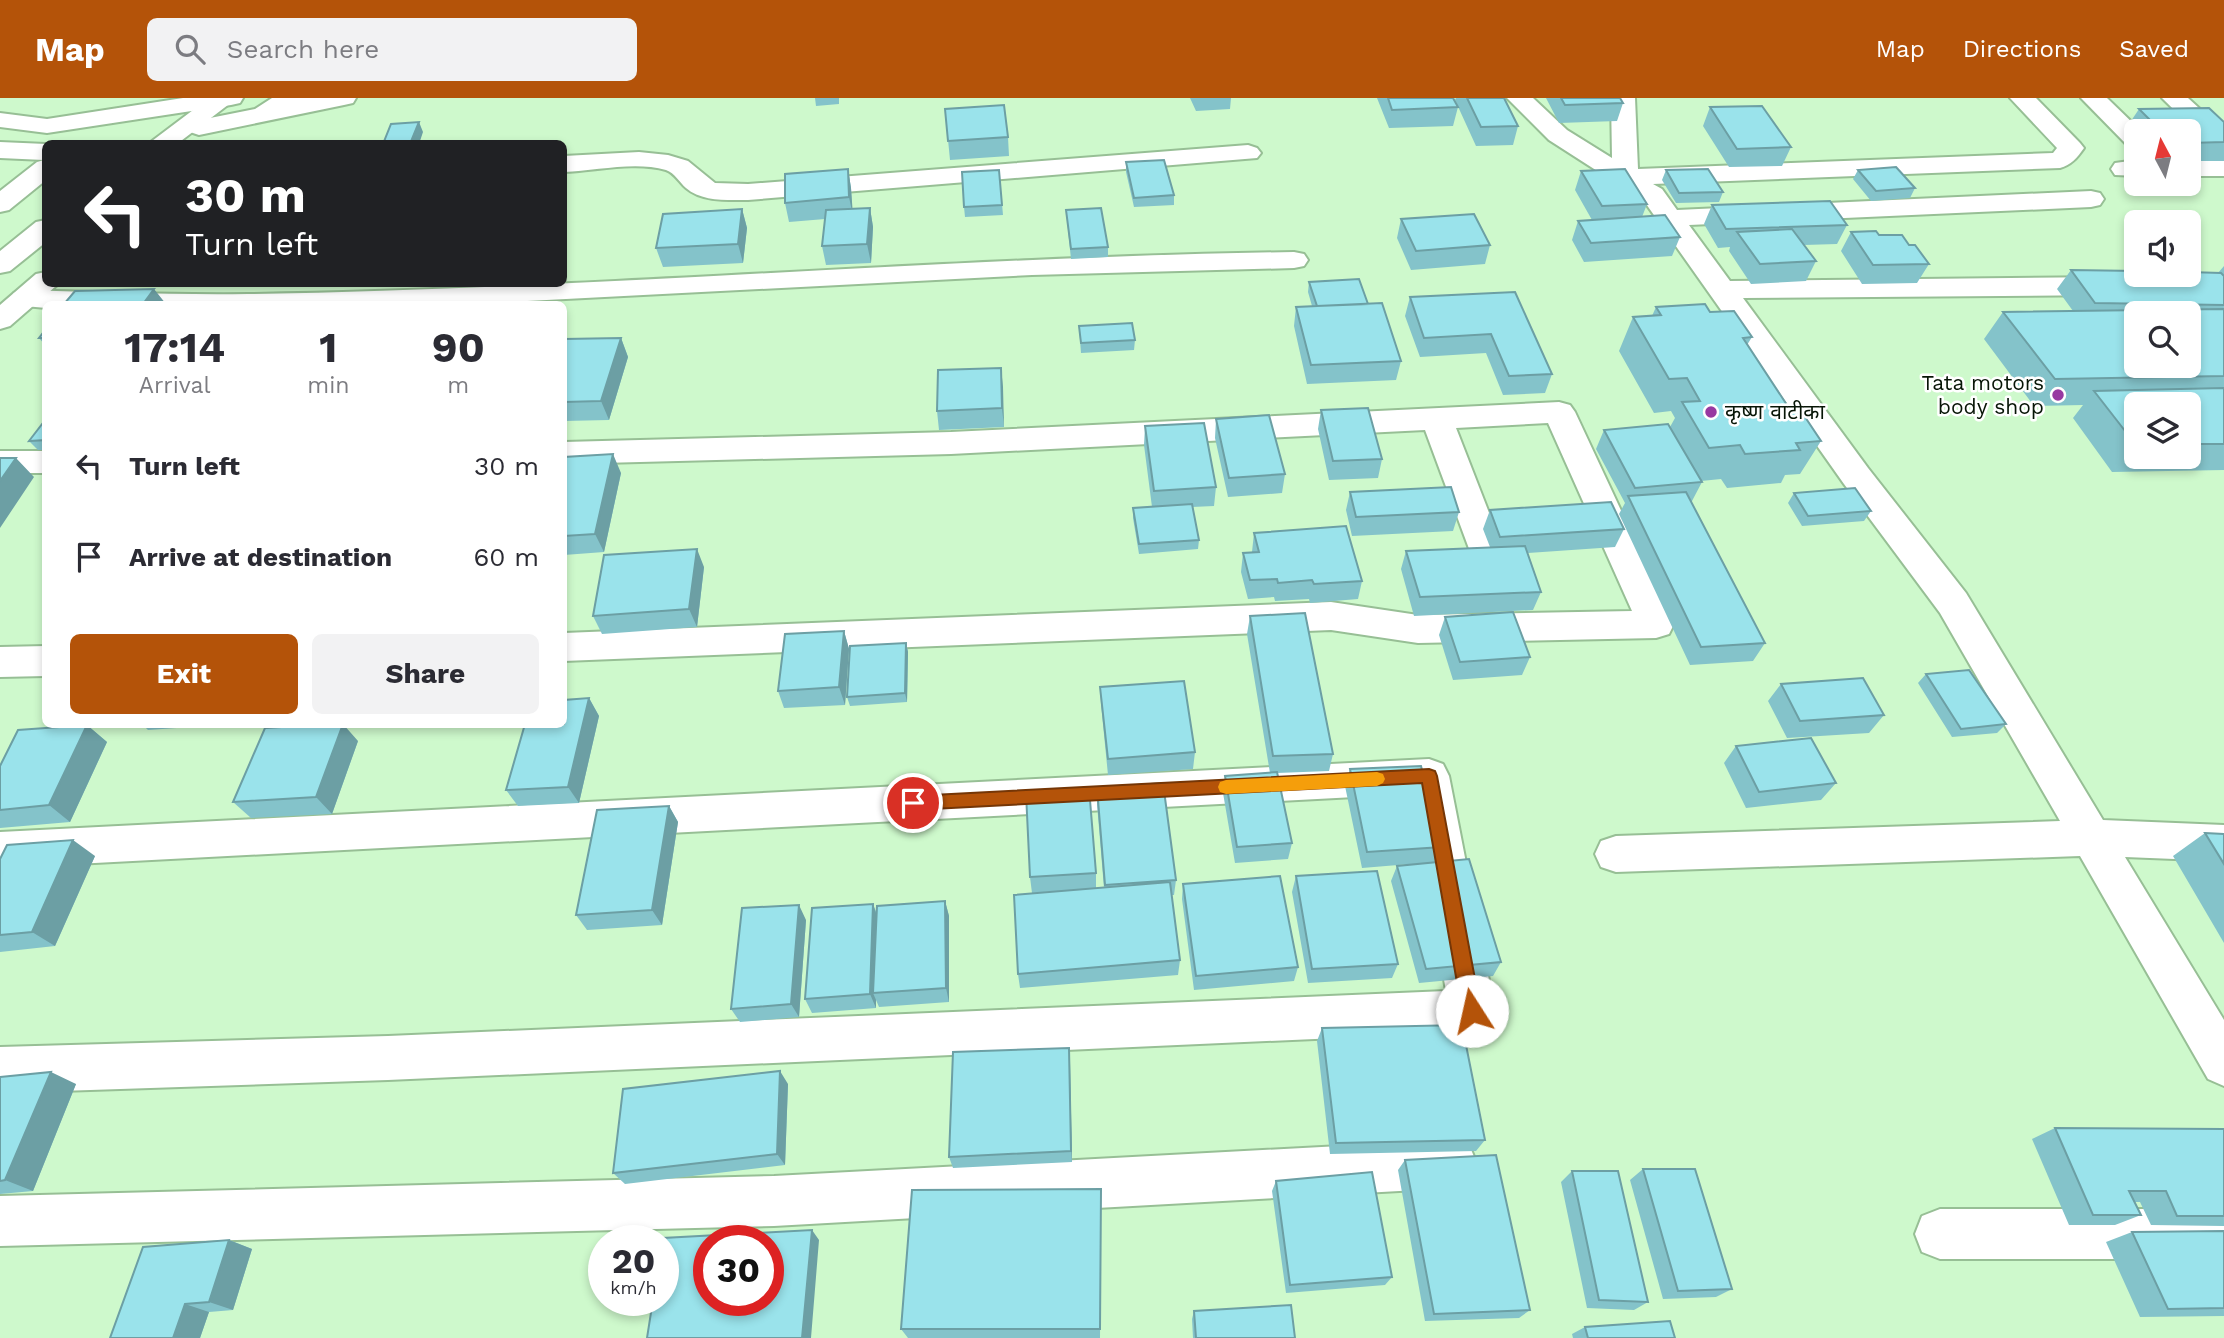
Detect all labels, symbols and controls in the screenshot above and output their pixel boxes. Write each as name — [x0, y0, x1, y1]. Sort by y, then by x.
search box — [147, 18, 637, 81]
text: Map — [35, 30, 105, 69]
icon: search — [171, 30, 209, 68]
text: Search here — [227, 34, 379, 64]
text: Map — [1876, 35, 1925, 63]
text: Directions — [1963, 35, 2081, 63]
text: Saved — [2119, 35, 2189, 63]
north arrow — [2124, 119, 2202, 196]
map controls — [2124, 119, 2201, 469]
text: 30 m — [185, 166, 306, 224]
icon: left — [70, 168, 161, 259]
button: sound — [2124, 210, 2201, 287]
text: Turn left — [185, 225, 318, 263]
button: search — [2124, 301, 2201, 378]
text: 17:14 — [124, 323, 225, 372]
text: 1 — [319, 323, 337, 372]
text: 90 — [432, 323, 485, 372]
place label: Tata motors body shop — [1922, 370, 2044, 419]
text: Arrival — [139, 372, 211, 399]
text: min — [307, 372, 350, 399]
text: m — [447, 372, 469, 399]
marker: Tata motors body shop — [2050, 387, 2066, 403]
button: layers — [2124, 392, 2201, 469]
place label: कृष्ण वाटीका — [1725, 399, 1825, 425]
marker: कृष्ण वाटीका — [1703, 404, 1719, 420]
icon: left — [70, 447, 108, 485]
text: Turn left — [129, 451, 240, 481]
text: 30 m — [474, 451, 539, 481]
icon: arrive — [70, 538, 108, 576]
text: Arrive at destination — [129, 542, 392, 572]
text: 60 m — [473, 542, 539, 572]
button: Exit — [70, 634, 298, 714]
button: Share — [312, 634, 539, 714]
pin — [883, 773, 943, 833]
icon: arrive — [894, 784, 932, 822]
position arrow — [1435, 974, 1509, 1048]
speed limit sign: 30 — [693, 1225, 784, 1316]
text: 20 — [612, 1240, 655, 1282]
text: km/h — [610, 1277, 657, 1298]

